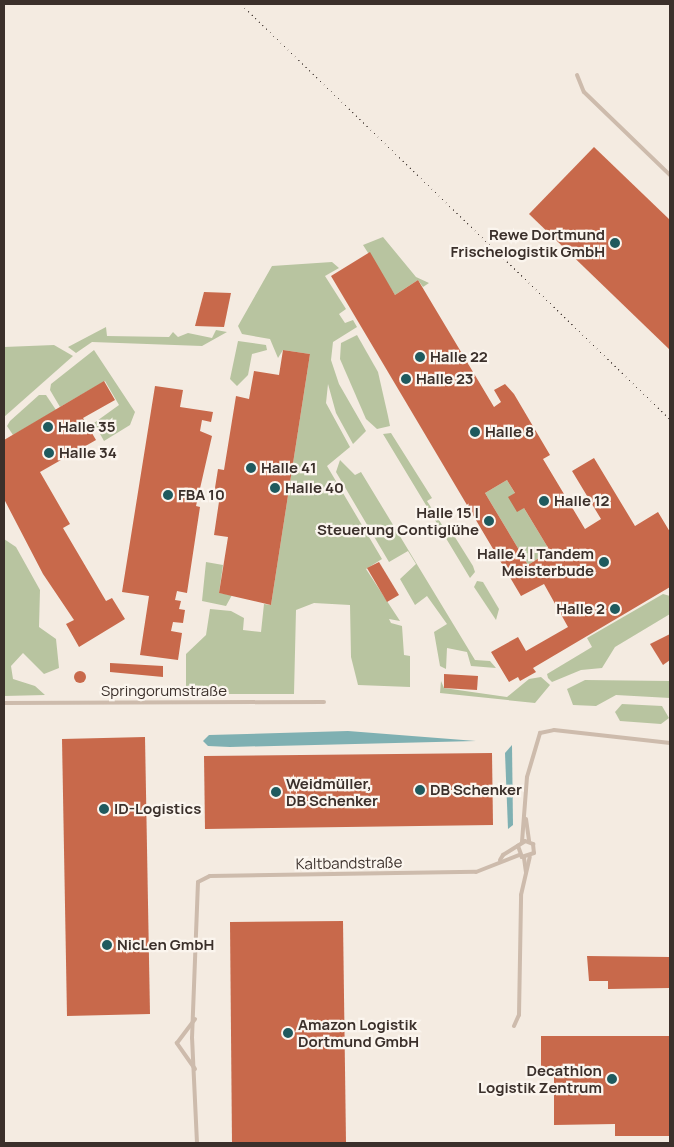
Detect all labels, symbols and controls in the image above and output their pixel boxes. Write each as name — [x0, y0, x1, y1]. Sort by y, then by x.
place label: Rewe Dortmund Frischelogistik GmbH — [450, 225, 605, 260]
marker: Rewe Dortmund Frischelogistik GmbH — [609, 237, 621, 249]
place label: Halle 22 — [430, 348, 488, 366]
marker: Halle 22 — [414, 351, 426, 363]
place label: Halle 23 — [416, 370, 474, 388]
marker: Halle 23 — [400, 373, 412, 385]
place label: Halle 35 — [58, 418, 115, 436]
marker: Halle 35 — [42, 421, 54, 433]
place label: Halle 8 — [485, 423, 534, 441]
marker: Halle 8 — [469, 426, 481, 438]
place label: Halle 34 — [59, 444, 117, 462]
marker: Halle 34 — [43, 447, 55, 459]
place label: Halle 41 — [261, 459, 317, 477]
marker: Halle 41 — [245, 462, 257, 474]
place label: Halle 40 — [285, 479, 344, 497]
marker: Halle 40 — [269, 482, 281, 494]
place label: FBA 10 — [178, 486, 225, 504]
marker: FBA 10 — [162, 489, 174, 501]
place label: Halle 12 — [554, 492, 609, 510]
marker: Halle 12 — [538, 495, 550, 507]
place label: Halle 15 | Steuerung Contiglühe — [317, 503, 479, 538]
marker: Halle 15 | Steuerung Contiglühe — [483, 515, 495, 527]
place label: Halle 4 | Tandem Meisterbude — [477, 544, 594, 579]
marker: Halle 4 | Tandem Meisterbude — [598, 556, 610, 568]
place label: Halle 2 — [556, 600, 605, 618]
marker: Halle 2 — [609, 603, 621, 615]
street label: Springorumstraße — [101, 682, 227, 700]
place label: Weidmüller, DB Schenker — [286, 774, 378, 809]
place label: DB Schenker — [430, 781, 522, 799]
marker: DB Schenker — [414, 784, 426, 796]
marker: Weidmüller, DB Schenker — [270, 786, 282, 798]
place label: ID-Logistics — [114, 800, 201, 818]
marker: ID-Logistics — [98, 803, 110, 815]
street label: Kaltbandstraße — [295, 853, 403, 873]
place label: NicLen GmbH — [117, 936, 214, 954]
marker: NicLen GmbH — [101, 939, 113, 951]
place label: Amazon Logistik Dortmund GmbH — [298, 1015, 419, 1050]
marker: Amazon Logistik Dortmund GmbH — [282, 1027, 294, 1039]
place label: Decathlon Logistik Zentrum — [478, 1061, 602, 1096]
marker: Decathlon Logistik Zentrum — [606, 1073, 618, 1085]

